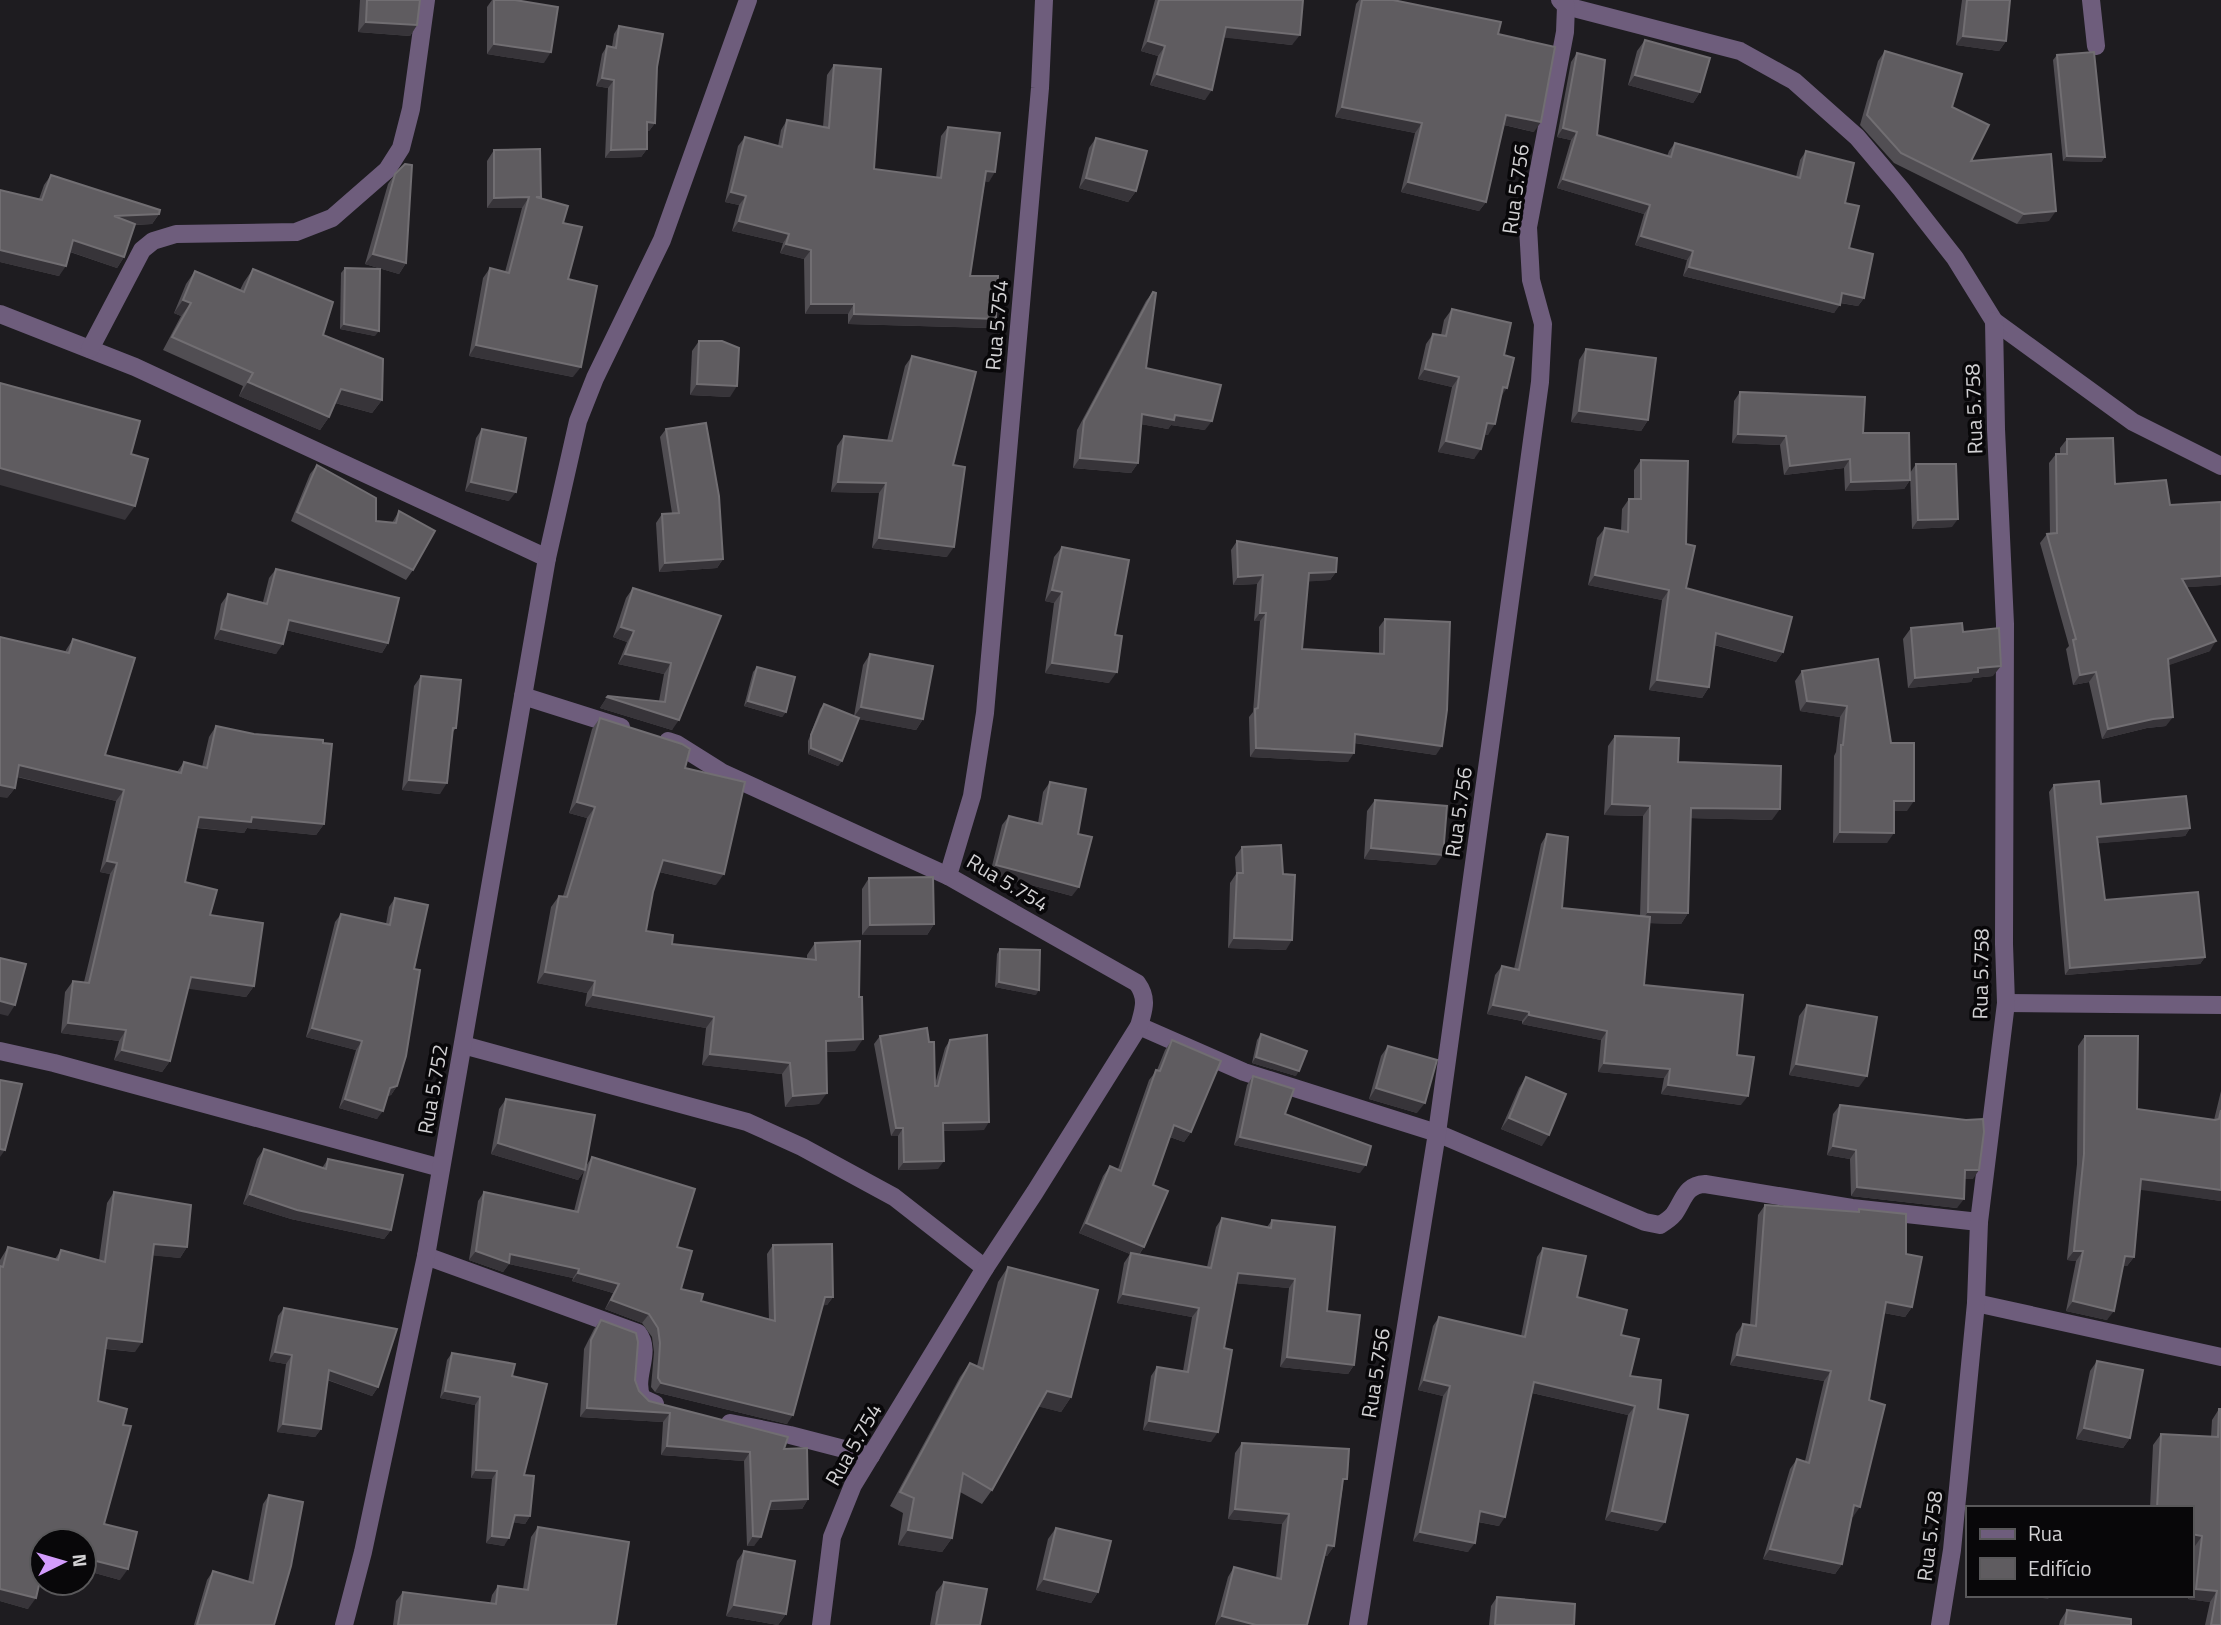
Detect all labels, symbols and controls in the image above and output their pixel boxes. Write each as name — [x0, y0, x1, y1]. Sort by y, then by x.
street label: Rua 5.756 — [1493, 142, 1537, 236]
street label: Rua 5.754 — [976, 278, 1016, 372]
street label: Rua 5.758 — [1955, 363, 1991, 455]
street label: Rua 5.756 — [1436, 765, 1480, 859]
street label: Rua 5.754 — [961, 845, 1055, 919]
street label: Rua 5.758 — [1963, 928, 1997, 1020]
street label: Rua 5.752 — [408, 1042, 456, 1136]
street label: Rua 5.756 — [1352, 1326, 1398, 1420]
street label: Rua 5.754 — [816, 1397, 890, 1491]
street label: Rua 5.758 — [1908, 1489, 1950, 1583]
legend — [1966, 1506, 2193, 1597]
text: Rua — [2028, 1517, 2063, 1549]
north arrow — [28, 1527, 98, 1597]
text: Edifício — [2028, 1552, 2092, 1584]
text: N — [65, 1553, 95, 1568]

